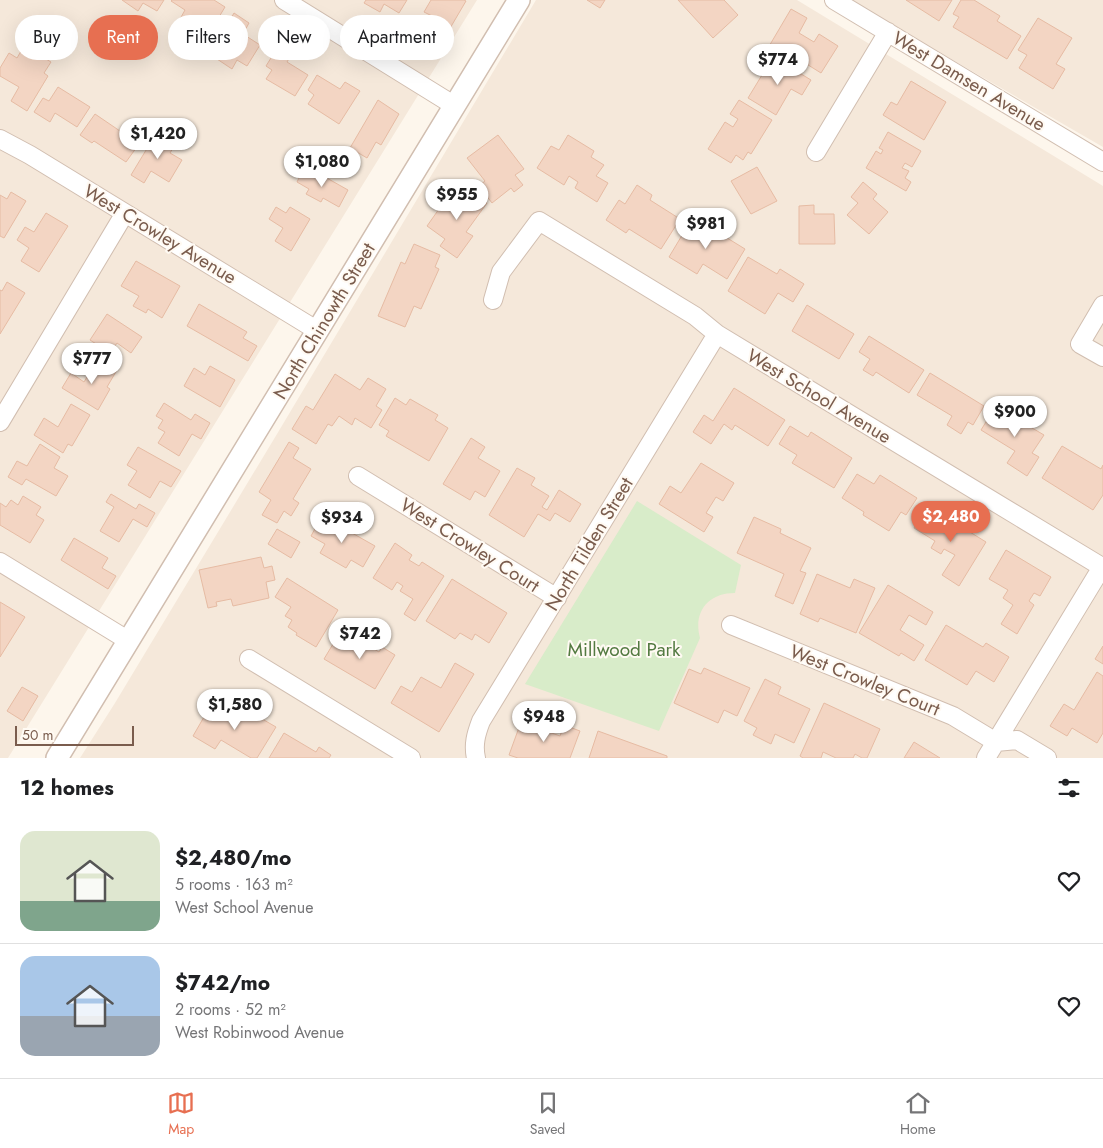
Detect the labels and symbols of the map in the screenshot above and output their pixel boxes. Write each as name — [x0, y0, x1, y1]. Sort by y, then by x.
street label: West Damsen Avenue — [887, 25, 1051, 138]
pin: $774 — [748, 44, 808, 86]
pin: $1,420 — [117, 118, 199, 160]
pin: $1,080 — [281, 146, 363, 188]
street label: West Crowley Avenue — [78, 178, 242, 291]
pin: $955 — [427, 178, 487, 221]
pin: $981 — [676, 208, 736, 250]
street label: North Chinowth Street — [267, 237, 382, 404]
pin: $777 — [62, 342, 122, 385]
street label: West School Avenue — [742, 342, 897, 450]
pin: $900 — [985, 396, 1045, 438]
street label: North Tilden Street — [538, 472, 640, 616]
street label: West Crowley Court — [395, 491, 545, 599]
pin: $2,480 — [910, 500, 992, 543]
pin: $934 — [312, 502, 372, 544]
pin: $742 — [330, 618, 390, 660]
park label: Millwood Park — [568, 636, 681, 663]
street label: West Crowley Court — [786, 638, 944, 723]
pin: $1,580 — [194, 688, 276, 731]
pin: $948 — [514, 700, 574, 743]
scale bar — [15, 723, 134, 746]

